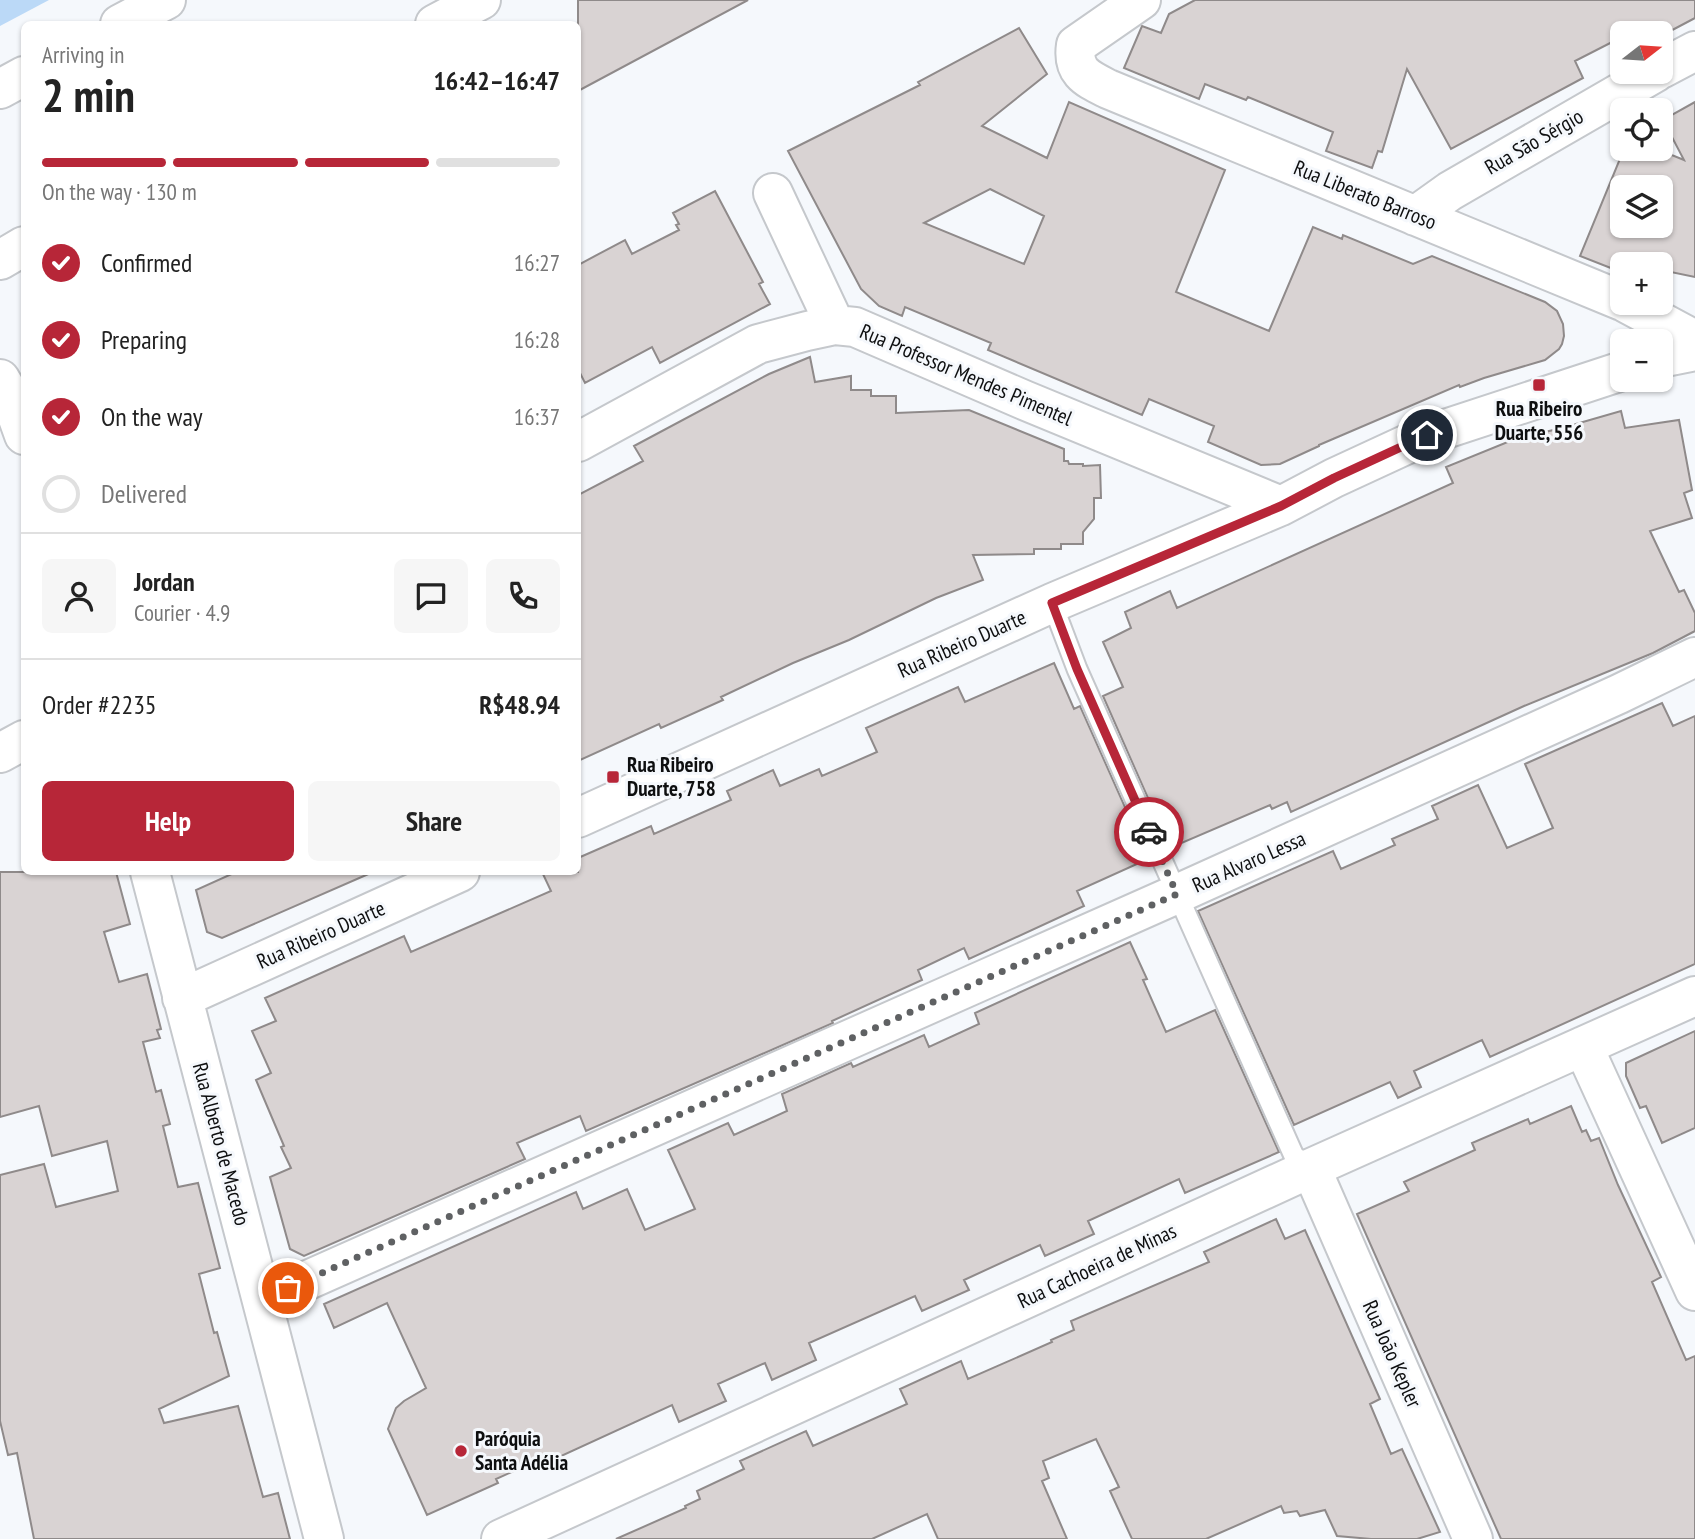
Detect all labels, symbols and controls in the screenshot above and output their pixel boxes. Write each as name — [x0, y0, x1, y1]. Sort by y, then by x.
north arrow — [1610, 21, 1673, 84]
map controls — [1610, 21, 1673, 392]
text: Arriving in — [42, 40, 124, 69]
text: 16:42–16:47 — [433, 64, 560, 97]
text: 2 min — [42, 65, 135, 125]
button: locate — [1610, 98, 1673, 161]
street label: Rua São Sérgio — [1480, 103, 1588, 181]
street label: Rua Liberato Barroso — [1290, 154, 1440, 235]
button: layers — [1610, 175, 1673, 238]
text: On the way · 130 m — [42, 177, 197, 206]
icon: check — [42, 244, 80, 282]
text: Confirmed — [101, 246, 192, 279]
text: 16:27 — [514, 248, 560, 277]
button: + — [1610, 252, 1673, 315]
street label: Rua Professor Mendes Pimentel — [856, 318, 1077, 432]
icon: check — [42, 321, 80, 359]
text: Preparing — [101, 323, 187, 356]
text: 16:28 — [514, 325, 560, 354]
button: − — [1610, 329, 1673, 392]
marker: Rua Ribeiro Duarte, 556 — [1531, 377, 1547, 393]
place label: Rua Ribeiro Duarte, 556 — [1495, 395, 1583, 446]
icon: check — [42, 398, 80, 436]
text: On the way — [101, 400, 203, 433]
text: 16:37 — [514, 402, 560, 431]
pin — [1397, 405, 1457, 465]
icon: home — [1408, 416, 1446, 454]
text: Delivered — [101, 477, 187, 510]
button: person — [42, 559, 116, 633]
button: chat — [394, 559, 468, 633]
button: phone — [486, 559, 560, 633]
text: Jordan — [134, 565, 195, 598]
text: Courier · 4.9 — [134, 598, 230, 627]
street label: Rua Ribeiro Duarte — [894, 603, 1030, 684]
text: Order #2235 — [42, 688, 157, 721]
text: R$48.94 — [479, 688, 560, 721]
place label: Rua Ribeiro Duarte, 758 — [627, 751, 716, 802]
marker: Rua Ribeiro Duarte, 758 — [605, 769, 621, 785]
button: Help — [42, 781, 294, 861]
button: Share — [308, 781, 560, 861]
courier — [1114, 797, 1184, 867]
icon: car — [1130, 813, 1168, 851]
street label: Rua Alvaro Lessa — [1188, 825, 1310, 899]
street label: Rua Ribeiro Duarte — [253, 894, 389, 975]
street label: Rua Alberto de Macedo — [187, 1060, 256, 1228]
street label: Rua Cachoeira de Minas — [1013, 1217, 1181, 1314]
pin — [258, 1258, 318, 1318]
icon: bag — [269, 1269, 307, 1307]
street label: Rua João Kepler — [1357, 1296, 1428, 1412]
place label: Paróquia Santa Adélia — [475, 1425, 568, 1476]
marker: Paróquia Santa Adélia — [453, 1443, 469, 1459]

